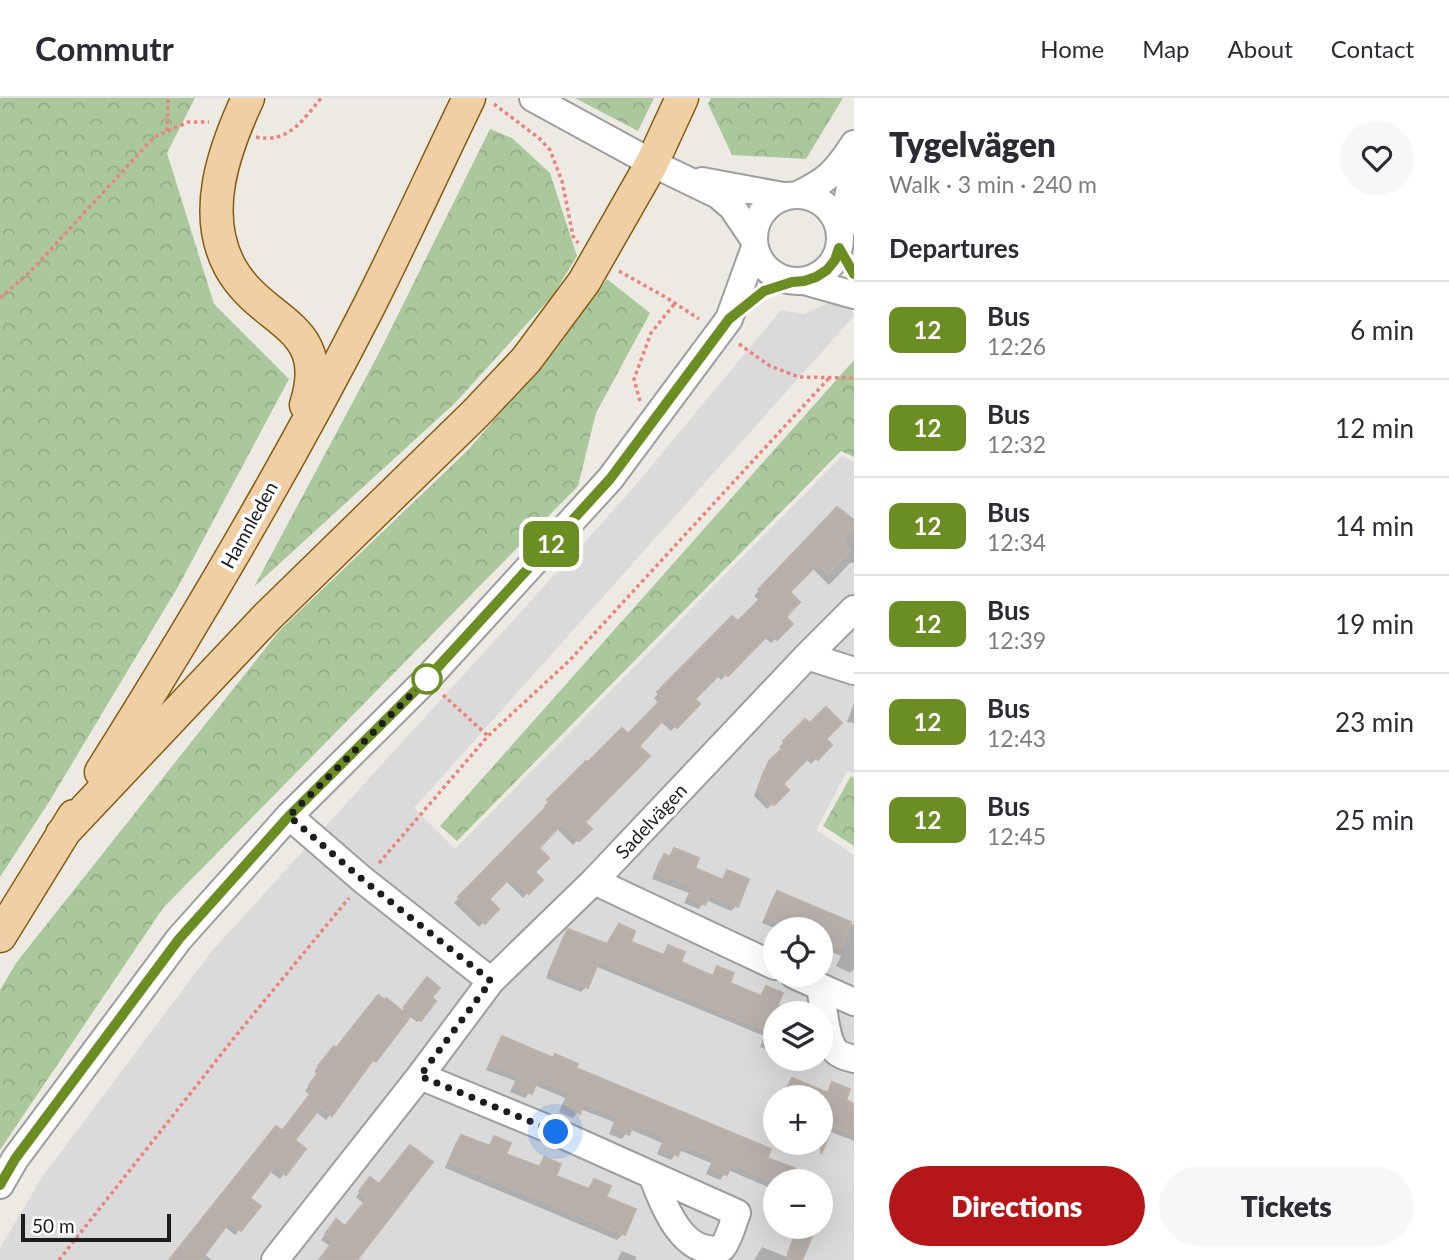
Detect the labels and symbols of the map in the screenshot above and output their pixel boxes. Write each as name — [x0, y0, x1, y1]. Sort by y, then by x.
street label: Hamnleden — [215, 477, 282, 572]
line badge: 12 — [520, 521, 582, 567]
unlabelled marker — [412, 664, 442, 694]
street label: Sadelvägen — [610, 778, 691, 863]
your location — [538, 1114, 573, 1149]
scale bar — [21, 1211, 172, 1243]

